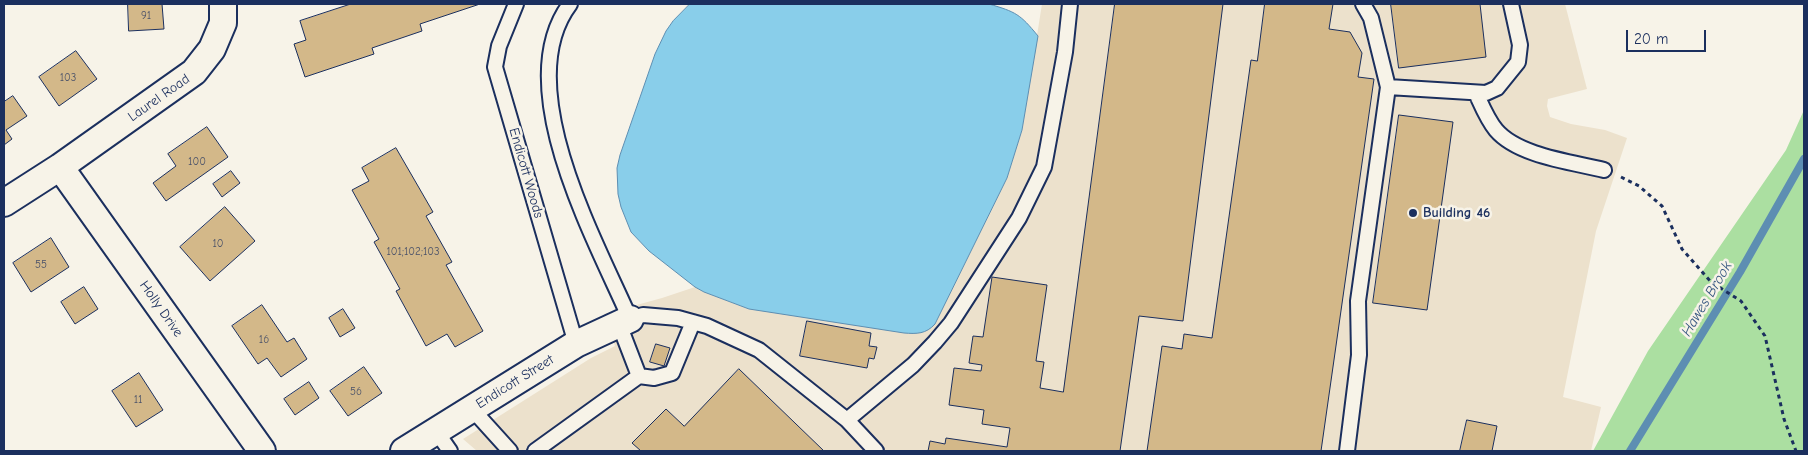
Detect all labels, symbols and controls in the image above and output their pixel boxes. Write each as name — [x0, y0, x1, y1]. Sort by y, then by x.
house number: 91 — [141, 9, 151, 23]
scale bar — [1628, 20, 1708, 52]
text: 20 m — [1634, 30, 1668, 48]
house number: 103 — [60, 71, 76, 85]
street label: Laurel Road — [125, 71, 193, 125]
street label: Endicott Woods — [505, 126, 547, 220]
house number: 100 — [188, 155, 206, 169]
place label: Building 46 — [1423, 205, 1490, 221]
marker: Building 46 — [1407, 207, 1419, 219]
house number: 10 — [212, 237, 224, 251]
house number: 101;102;103 — [386, 245, 440, 259]
house number: 55 — [35, 258, 47, 272]
water label: Hawes Brook — [1678, 258, 1736, 340]
street label: Holly Drive — [136, 278, 186, 340]
house number: 16 — [259, 333, 269, 347]
street label: Endicott Street — [473, 351, 557, 413]
house number: 56 — [350, 385, 362, 399]
house number: 11 — [134, 393, 142, 407]

